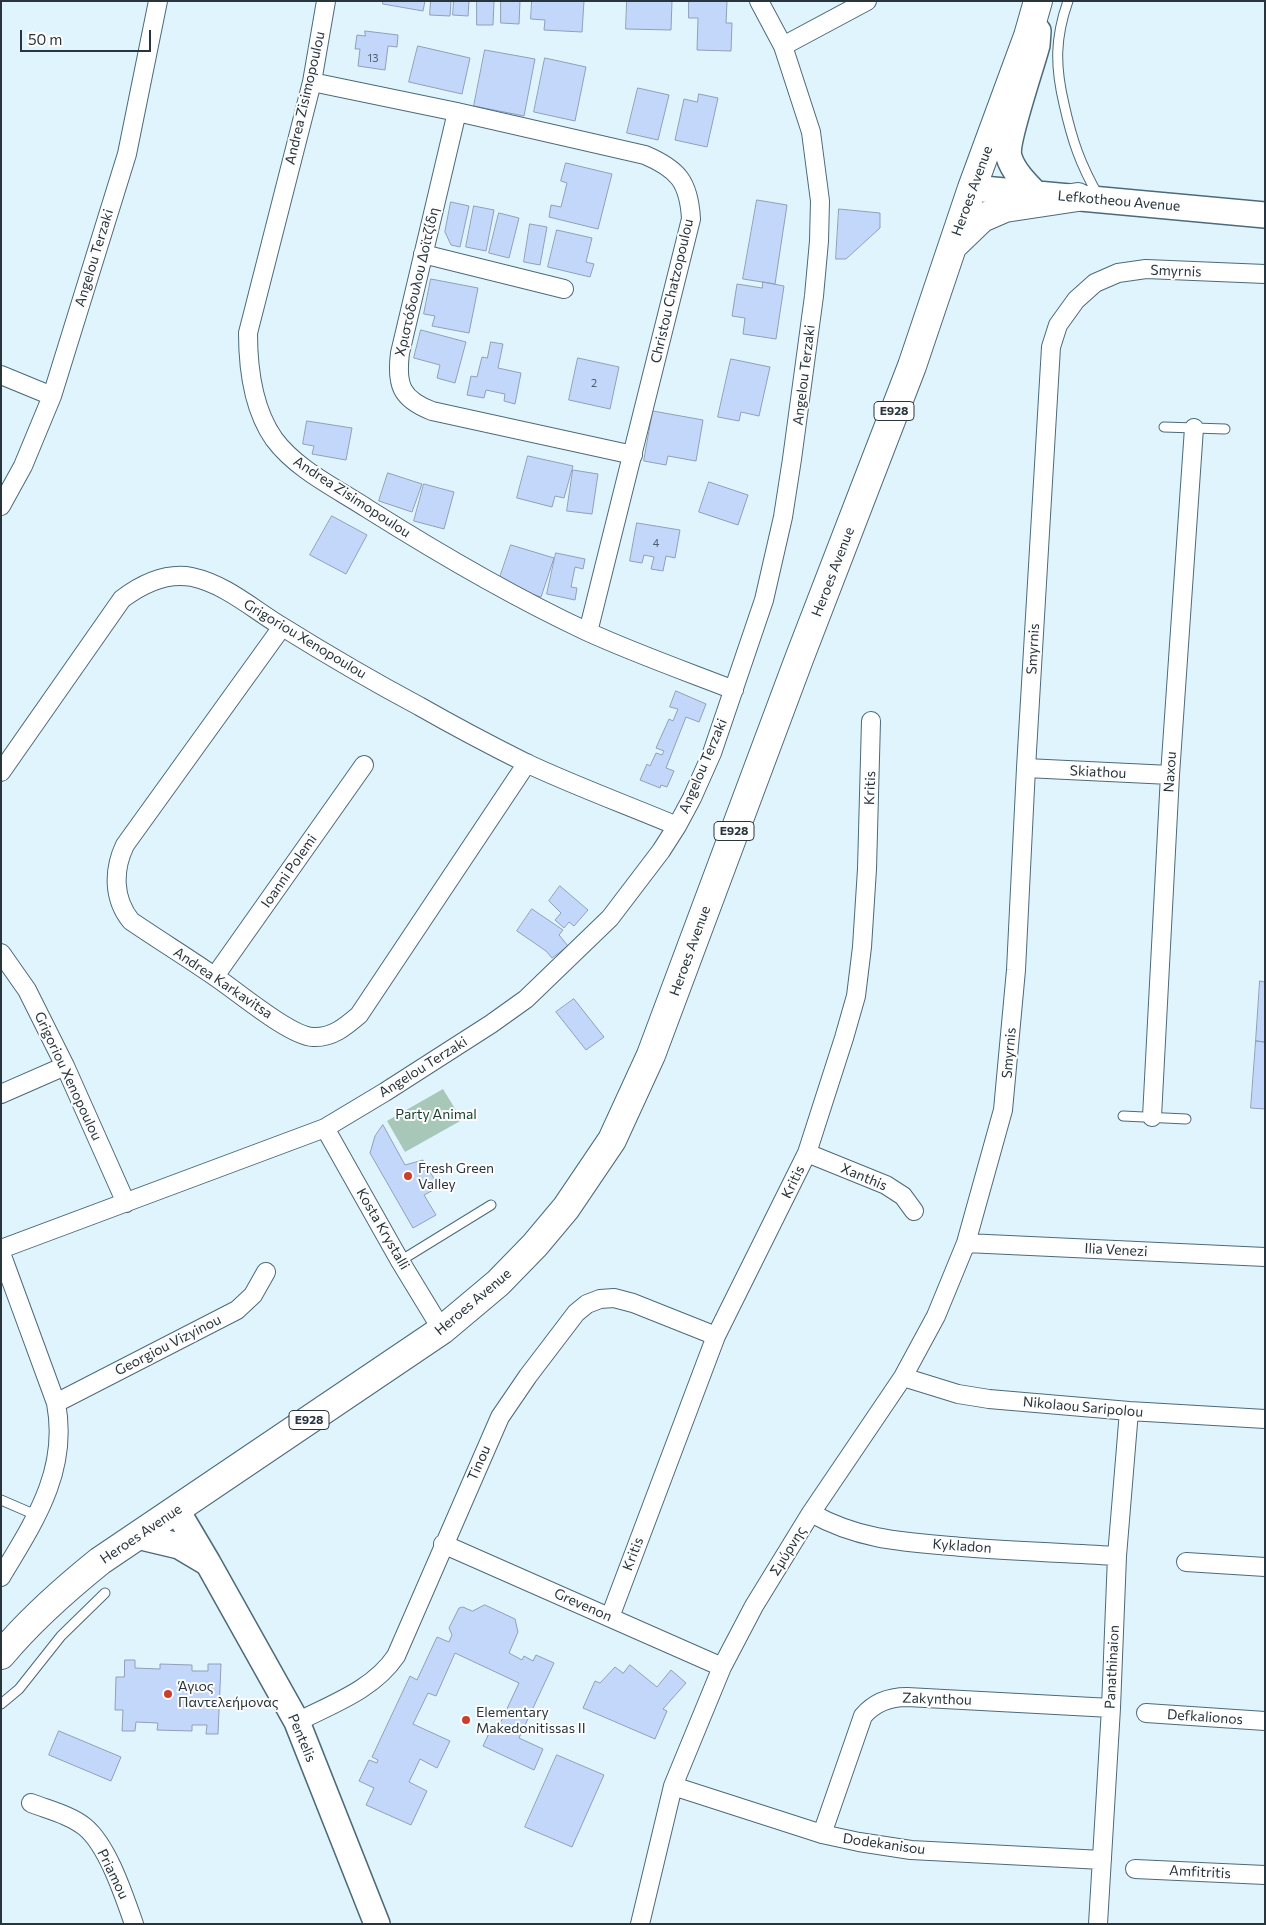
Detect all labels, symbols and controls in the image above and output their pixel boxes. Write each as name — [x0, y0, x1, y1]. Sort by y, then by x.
scale bar — [22, 20, 154, 52]
text: 50 m — [28, 30, 62, 48]
street label: Andrea Zisimopoulou — [281, 30, 329, 166]
house number: 13 — [368, 51, 378, 65]
street label: Heroes Avenue — [948, 144, 996, 238]
street label: Lefkotheou Avenue — [1057, 187, 1181, 215]
street label: Χριστόδουλου Δοϊτζίδη — [392, 206, 442, 358]
street label: Angelou Terzaki — [71, 207, 117, 309]
street label: Christou Chatzopoulou — [647, 217, 697, 365]
street label: Smyrnis — [1150, 262, 1202, 280]
street label: Angelou Terzaki — [789, 324, 819, 426]
house number: 2 — [591, 376, 597, 390]
road number: E928 — [874, 402, 914, 421]
street label: Andrea Zisimopoulou — [290, 453, 414, 541]
street label: Heroes Avenue — [808, 525, 858, 619]
house number: 4 — [653, 536, 659, 550]
street label: Grigoriou Xenopoulou — [241, 596, 369, 682]
street label: Smyrnis — [1023, 623, 1043, 675]
street label: Angelou Terzaki — [675, 716, 731, 816]
street label: Naxou — [1160, 751, 1180, 793]
street label: Skiathou — [1069, 762, 1127, 782]
street label: Kritis — [861, 771, 879, 805]
road number: E928 — [714, 821, 754, 840]
street label: Ioanni Polemi — [258, 831, 320, 911]
street label: Heroes Avenue — [666, 904, 714, 998]
street label: Andrea Karkavitsa — [170, 944, 276, 1022]
street label: Grigoriou Xenopoulou — [31, 1009, 105, 1143]
street label: Smyrnis — [998, 1027, 1020, 1079]
street label: Angelou Terzaki — [376, 1033, 470, 1101]
park label: Party Animal — [395, 1106, 477, 1122]
place label: Fresh Green Valley — [418, 1160, 494, 1192]
street label: Xanthis — [838, 1160, 890, 1194]
street label: Kritis — [778, 1163, 808, 1201]
marker: Fresh Green Valley — [402, 1170, 414, 1182]
street label: Kosta Krystalli — [353, 1185, 413, 1273]
street label: Ilia Venezi — [1084, 1240, 1148, 1260]
street label: Heroes Avenue — [431, 1265, 515, 1339]
street label: Georgiou Vizyinou — [112, 1311, 224, 1379]
street label: Nikolaou Saripolou — [1022, 1393, 1144, 1421]
road number: E928 — [289, 1410, 329, 1430]
street label: Tinou — [464, 1443, 494, 1483]
street label: Heroes Avenue — [97, 1501, 185, 1567]
street label: Σμύρνης — [766, 1523, 810, 1579]
street label: Kritis — [619, 1535, 647, 1573]
street label: Kykladon — [932, 1536, 992, 1556]
street label: Grevenon — [551, 1585, 615, 1625]
street label: Panathinaion — [1101, 1625, 1123, 1709]
place label: Άγιος Παντελεήμονας — [178, 1678, 279, 1710]
marker: Άγιος Παντελεήμονας — [162, 1688, 174, 1700]
street label: Zakynthou — [902, 1689, 972, 1709]
place label: Elementary Makedonitissas II — [476, 1704, 586, 1736]
street label: Defkalionos — [1166, 1706, 1244, 1728]
street label: Pentelis — [284, 1711, 320, 1765]
marker: Elementary Makedonitissas II — [460, 1714, 472, 1726]
street label: Dodekanisou — [842, 1830, 926, 1858]
street label: Priamou — [94, 1846, 132, 1902]
street label: Amfitritis — [1169, 1862, 1231, 1882]

